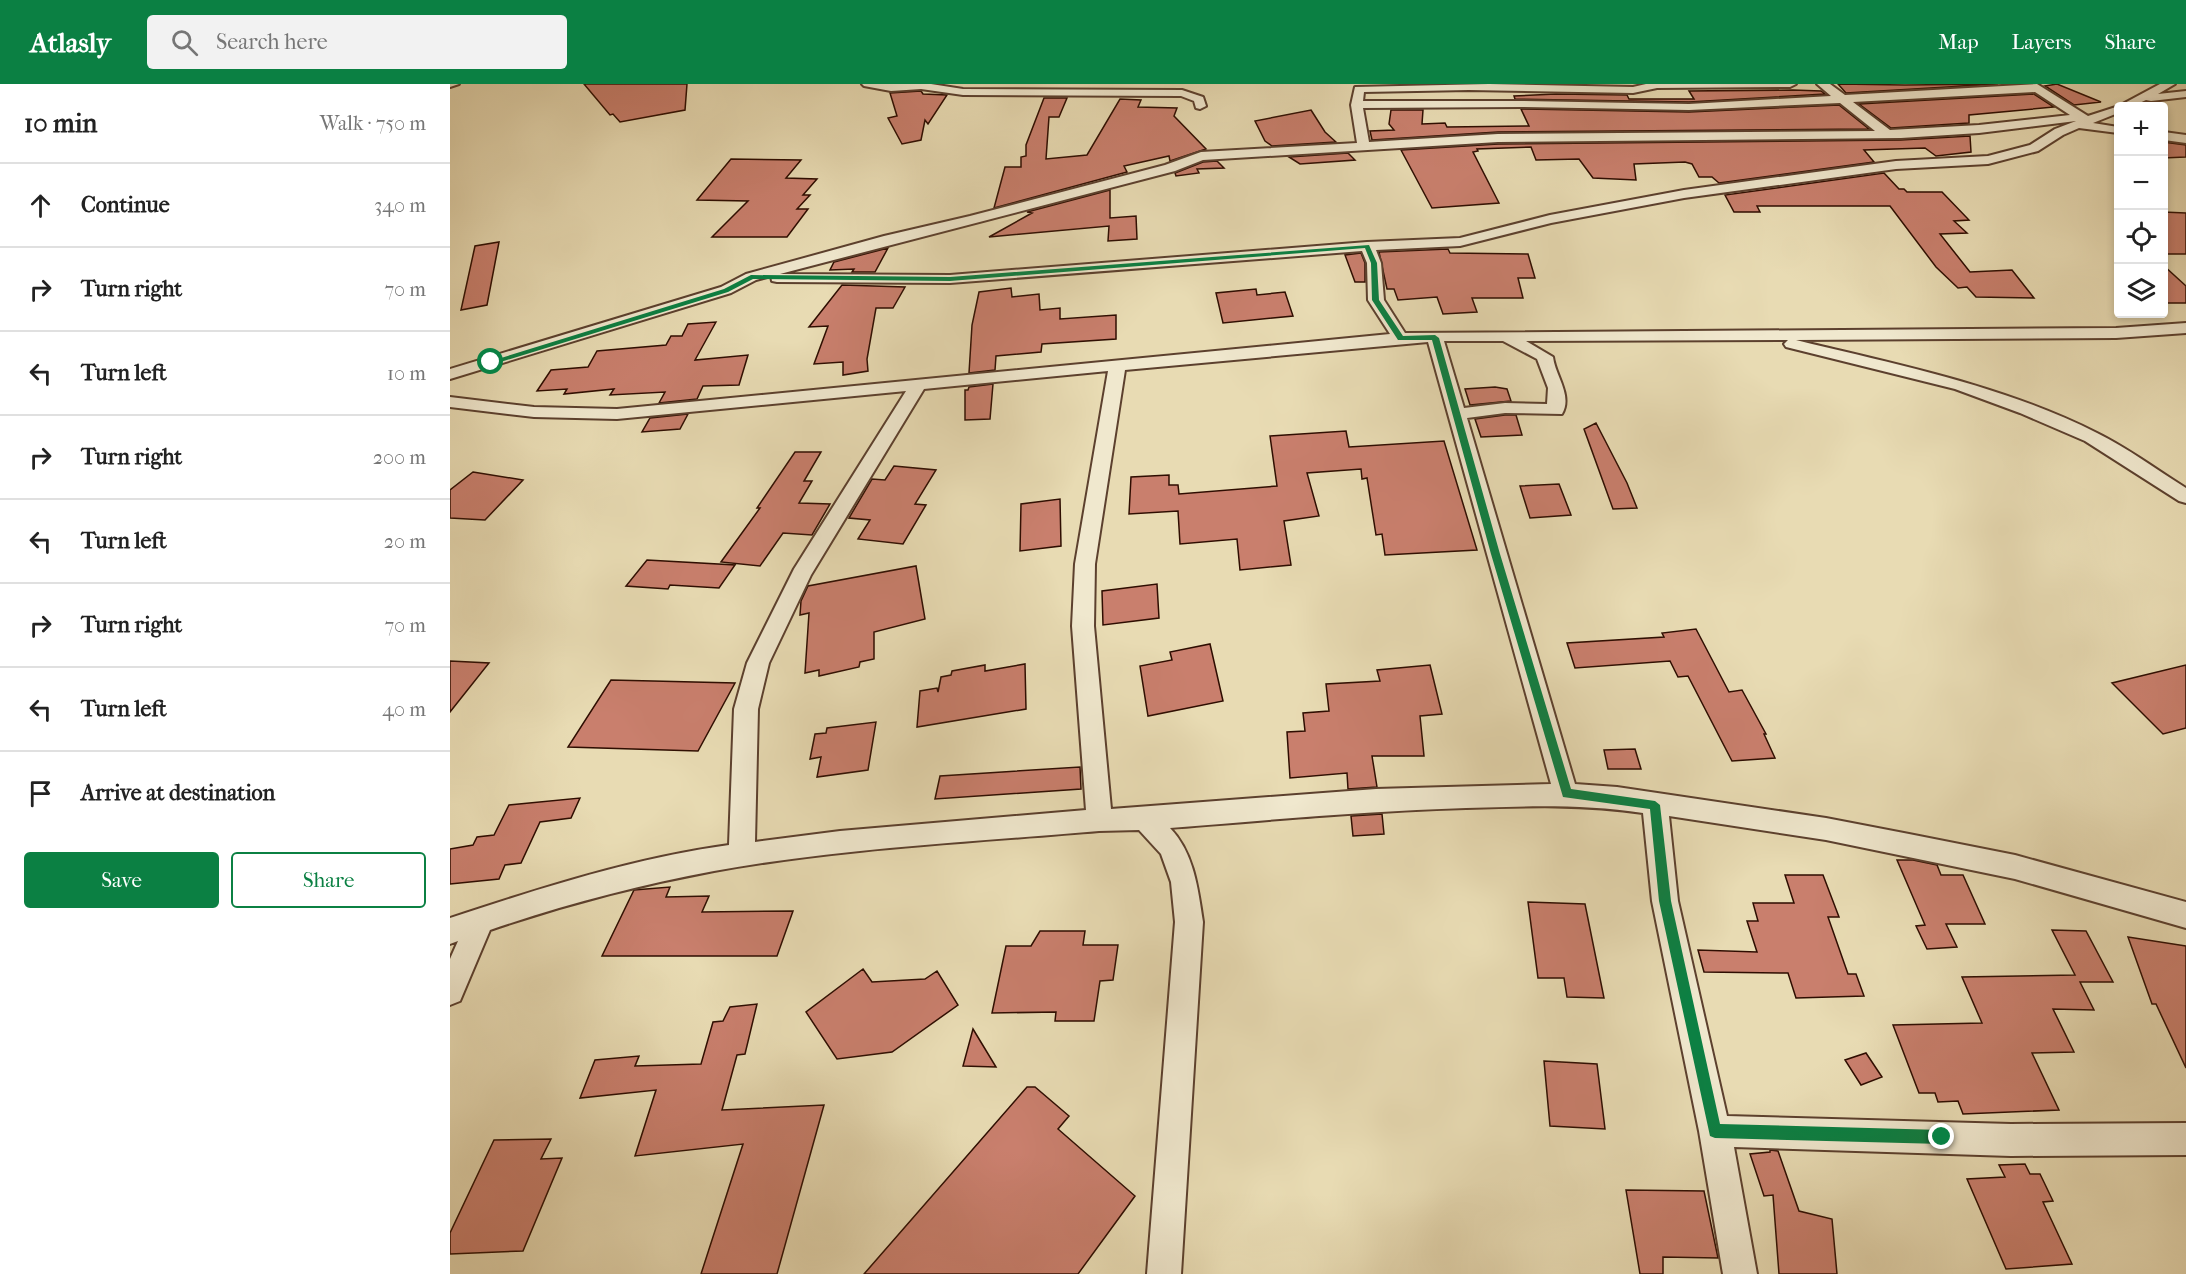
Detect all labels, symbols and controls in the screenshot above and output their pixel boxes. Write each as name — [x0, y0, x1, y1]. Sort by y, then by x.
search box — [147, 15, 567, 69]
text: Atlasly — [30, 26, 111, 59]
icon: search — [168, 26, 201, 59]
text: Search here — [216, 29, 328, 55]
text: Map — [1938, 30, 1979, 54]
text: Layers — [2012, 30, 2071, 54]
text: Share — [2104, 30, 2156, 54]
map controls — [2114, 102, 2168, 318]
button: + — [2114, 102, 2168, 156]
text: 10 min — [24, 108, 97, 139]
text: Walk · 750 m — [320, 112, 426, 135]
button: − — [2114, 156, 2168, 210]
icon: ahead — [24, 189, 57, 222]
text: Continue — [81, 192, 170, 218]
text: 340 m — [374, 194, 426, 217]
button: locate — [2114, 210, 2168, 264]
button: layers — [2114, 264, 2168, 318]
icon: right — [24, 273, 57, 306]
text: Turn right — [81, 276, 182, 302]
text: 70 m — [384, 278, 426, 301]
route start — [477, 348, 503, 374]
icon: left — [24, 357, 57, 390]
text: Turn left — [81, 360, 167, 386]
text: 10 m — [387, 362, 426, 385]
icon: right — [24, 441, 57, 474]
text: Turn right — [81, 444, 182, 470]
text: 200 m — [373, 446, 426, 469]
icon: left — [24, 525, 57, 558]
text: Turn left — [81, 528, 167, 554]
text: 20 m — [384, 530, 426, 553]
icon: right — [24, 609, 57, 642]
text: Turn right — [81, 612, 182, 638]
text: 70 m — [384, 614, 426, 637]
icon: left — [24, 693, 57, 726]
text: Turn left — [81, 696, 167, 722]
text: 40 m — [382, 698, 426, 721]
icon: arrive — [24, 777, 57, 810]
text: Arrive at destination — [81, 780, 275, 806]
button: Save — [24, 852, 219, 908]
button: Share — [231, 852, 426, 908]
route end — [1928, 1123, 1954, 1149]

